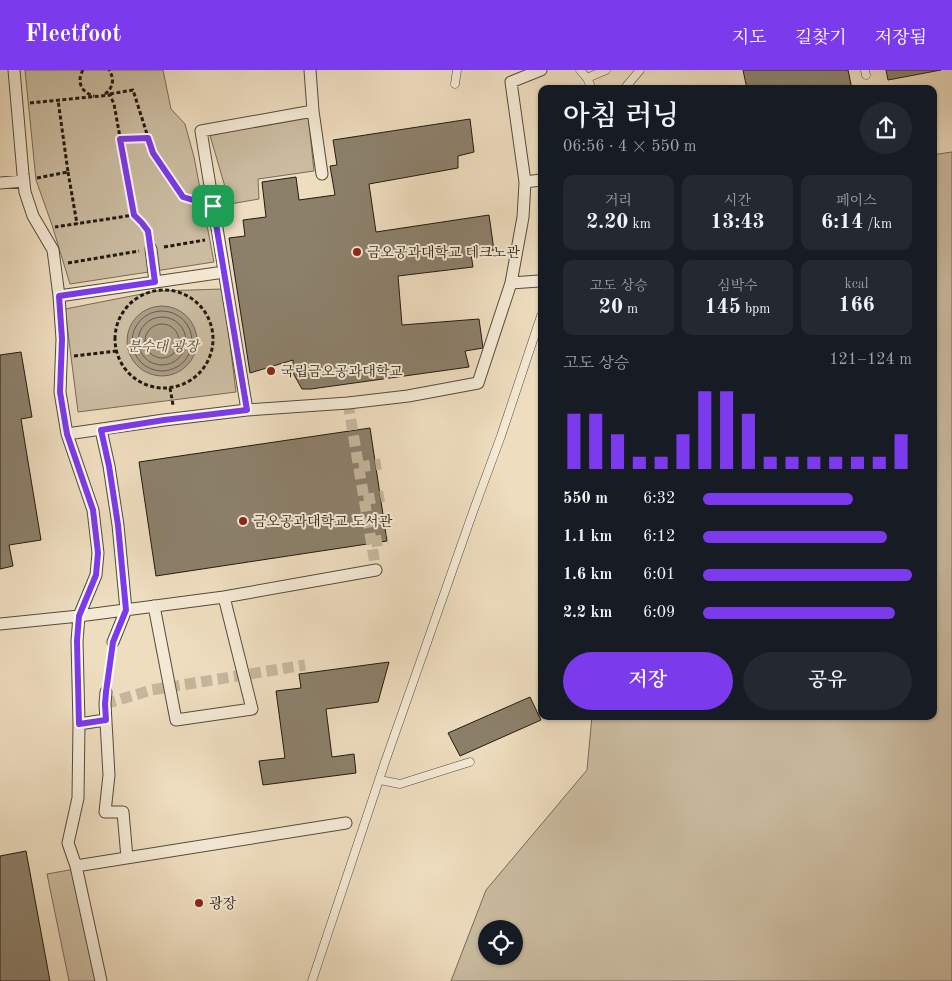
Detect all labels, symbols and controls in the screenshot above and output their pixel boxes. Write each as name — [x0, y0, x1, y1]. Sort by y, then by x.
text: Fleetfoot — [25, 23, 121, 47]
text: 지도 — [732, 29, 767, 47]
text: 길찾기 — [795, 29, 847, 47]
text: 저장됨 — [875, 29, 927, 47]
button: share — [860, 102, 912, 154]
text: 아침 러닝 — [563, 104, 679, 132]
text: 06:56 · 4 × 550 m — [563, 139, 696, 155]
pin — [192, 185, 234, 227]
icon: arrive — [199, 192, 227, 220]
text: 거리 — [605, 194, 632, 208]
text: 시간 — [724, 194, 751, 208]
text: 페이스 — [836, 194, 877, 208]
text: 2.20 — [586, 212, 629, 233]
text: 13:43 — [710, 212, 765, 233]
text: 6:14 — [821, 212, 863, 233]
text: km — [629, 217, 651, 231]
text: /km — [863, 217, 892, 231]
place label: 금오공과대학교 테크노관 — [367, 245, 520, 260]
marker: 금오공과대학교 테크노관 — [351, 246, 363, 258]
text: kcal — [844, 277, 869, 291]
text: 고도 상승 — [589, 279, 648, 293]
text: 심박수 — [717, 279, 758, 293]
text: 166 — [838, 295, 875, 316]
text: 20 — [599, 297, 623, 318]
text: 145 — [704, 297, 741, 318]
text: m — [623, 302, 638, 316]
text: bpm — [741, 302, 771, 316]
park label: 분수대 광장 — [127, 339, 201, 354]
text: 121–124 m — [829, 352, 912, 368]
text: 고도 상승 — [563, 356, 629, 372]
place label: 국립금오공과대학교 — [281, 364, 403, 379]
marker: 국립금오공과대학교 — [265, 365, 277, 377]
text: 550 m — [563, 491, 608, 507]
text: 6:32 — [643, 491, 675, 507]
place label: 금오공과대학교 도서관 — [253, 514, 393, 529]
marker: 금오공과대학교 도서관 — [237, 515, 249, 527]
text: 1.1 km — [563, 529, 612, 545]
text: 6:12 — [643, 529, 675, 545]
text: 1.6 km — [563, 567, 612, 583]
text: 6:01 — [643, 567, 675, 583]
text: 2.2 km — [563, 605, 612, 621]
text: 6:09 — [643, 605, 675, 621]
button: 저장 — [563, 652, 733, 710]
button: 공유 — [743, 652, 912, 710]
place label: 광장 — [209, 896, 237, 911]
marker: 광장 — [193, 897, 205, 909]
map controls — [478, 920, 523, 965]
button: locate — [478, 920, 523, 965]

